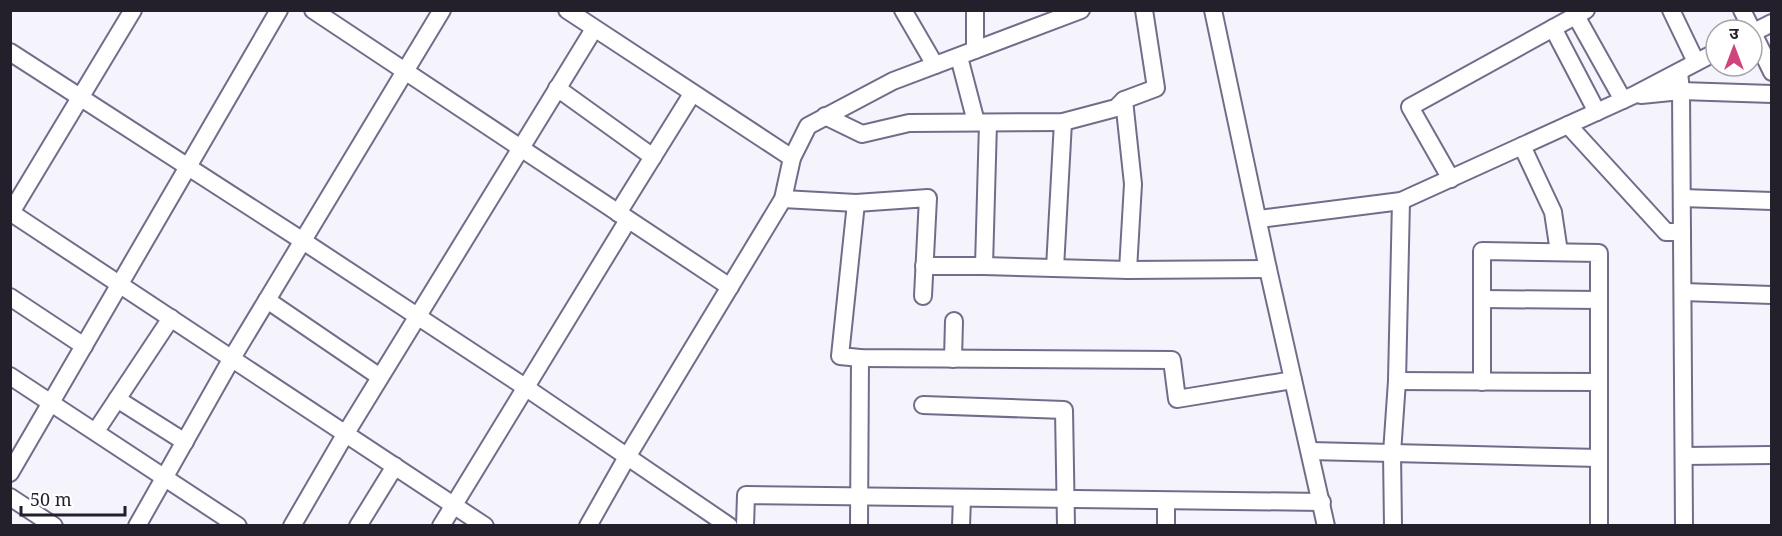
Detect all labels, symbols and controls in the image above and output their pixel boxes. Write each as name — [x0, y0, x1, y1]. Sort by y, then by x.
north arrow — [1704, 18, 1764, 78]
text: उ — [1729, 22, 1739, 44]
scale bar — [21, 479, 124, 517]
text: 50 m — [30, 487, 72, 511]

